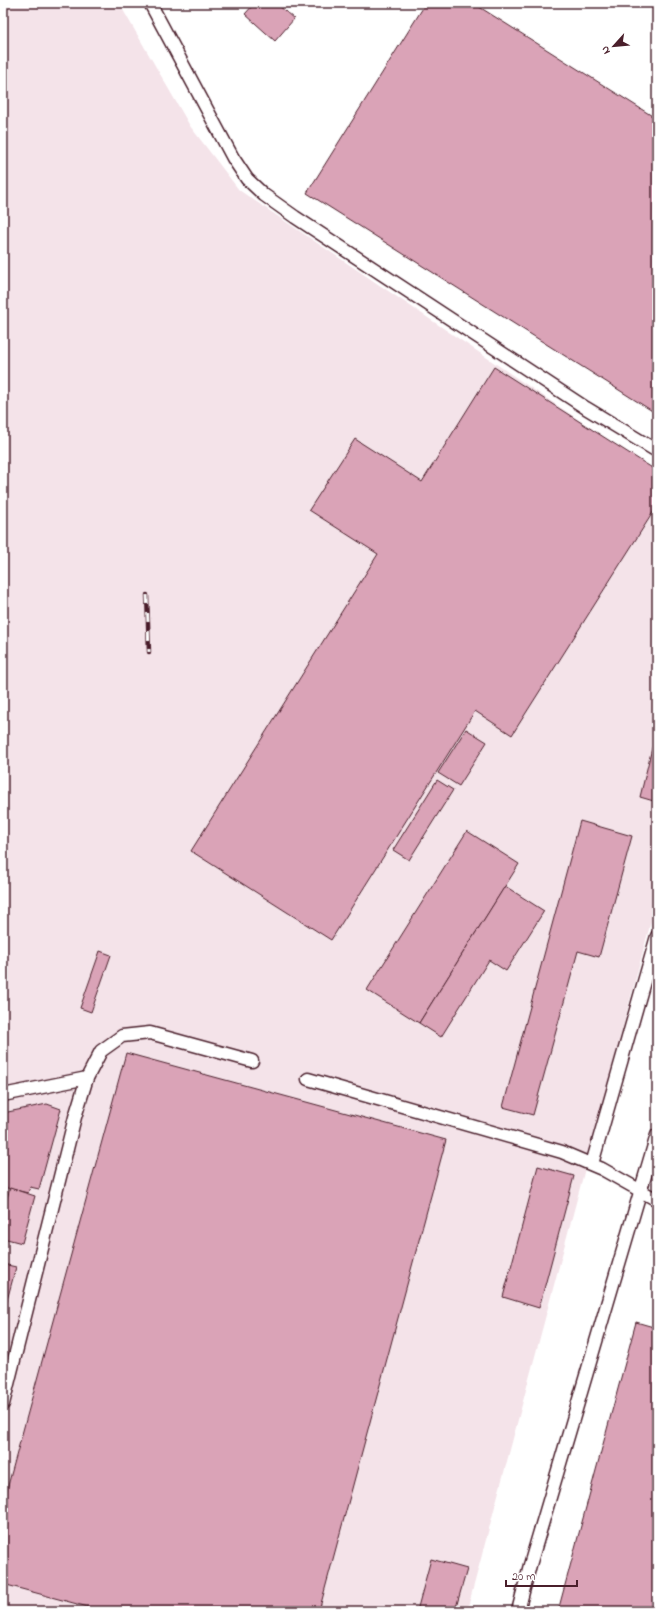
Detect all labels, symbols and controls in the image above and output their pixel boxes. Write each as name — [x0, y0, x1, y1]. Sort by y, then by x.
north arrow — [594, 26, 634, 66]
text: N — [597, 43, 615, 57]
scale bar — [506, 1562, 577, 1588]
text: 20 m — [512, 1568, 535, 1586]

